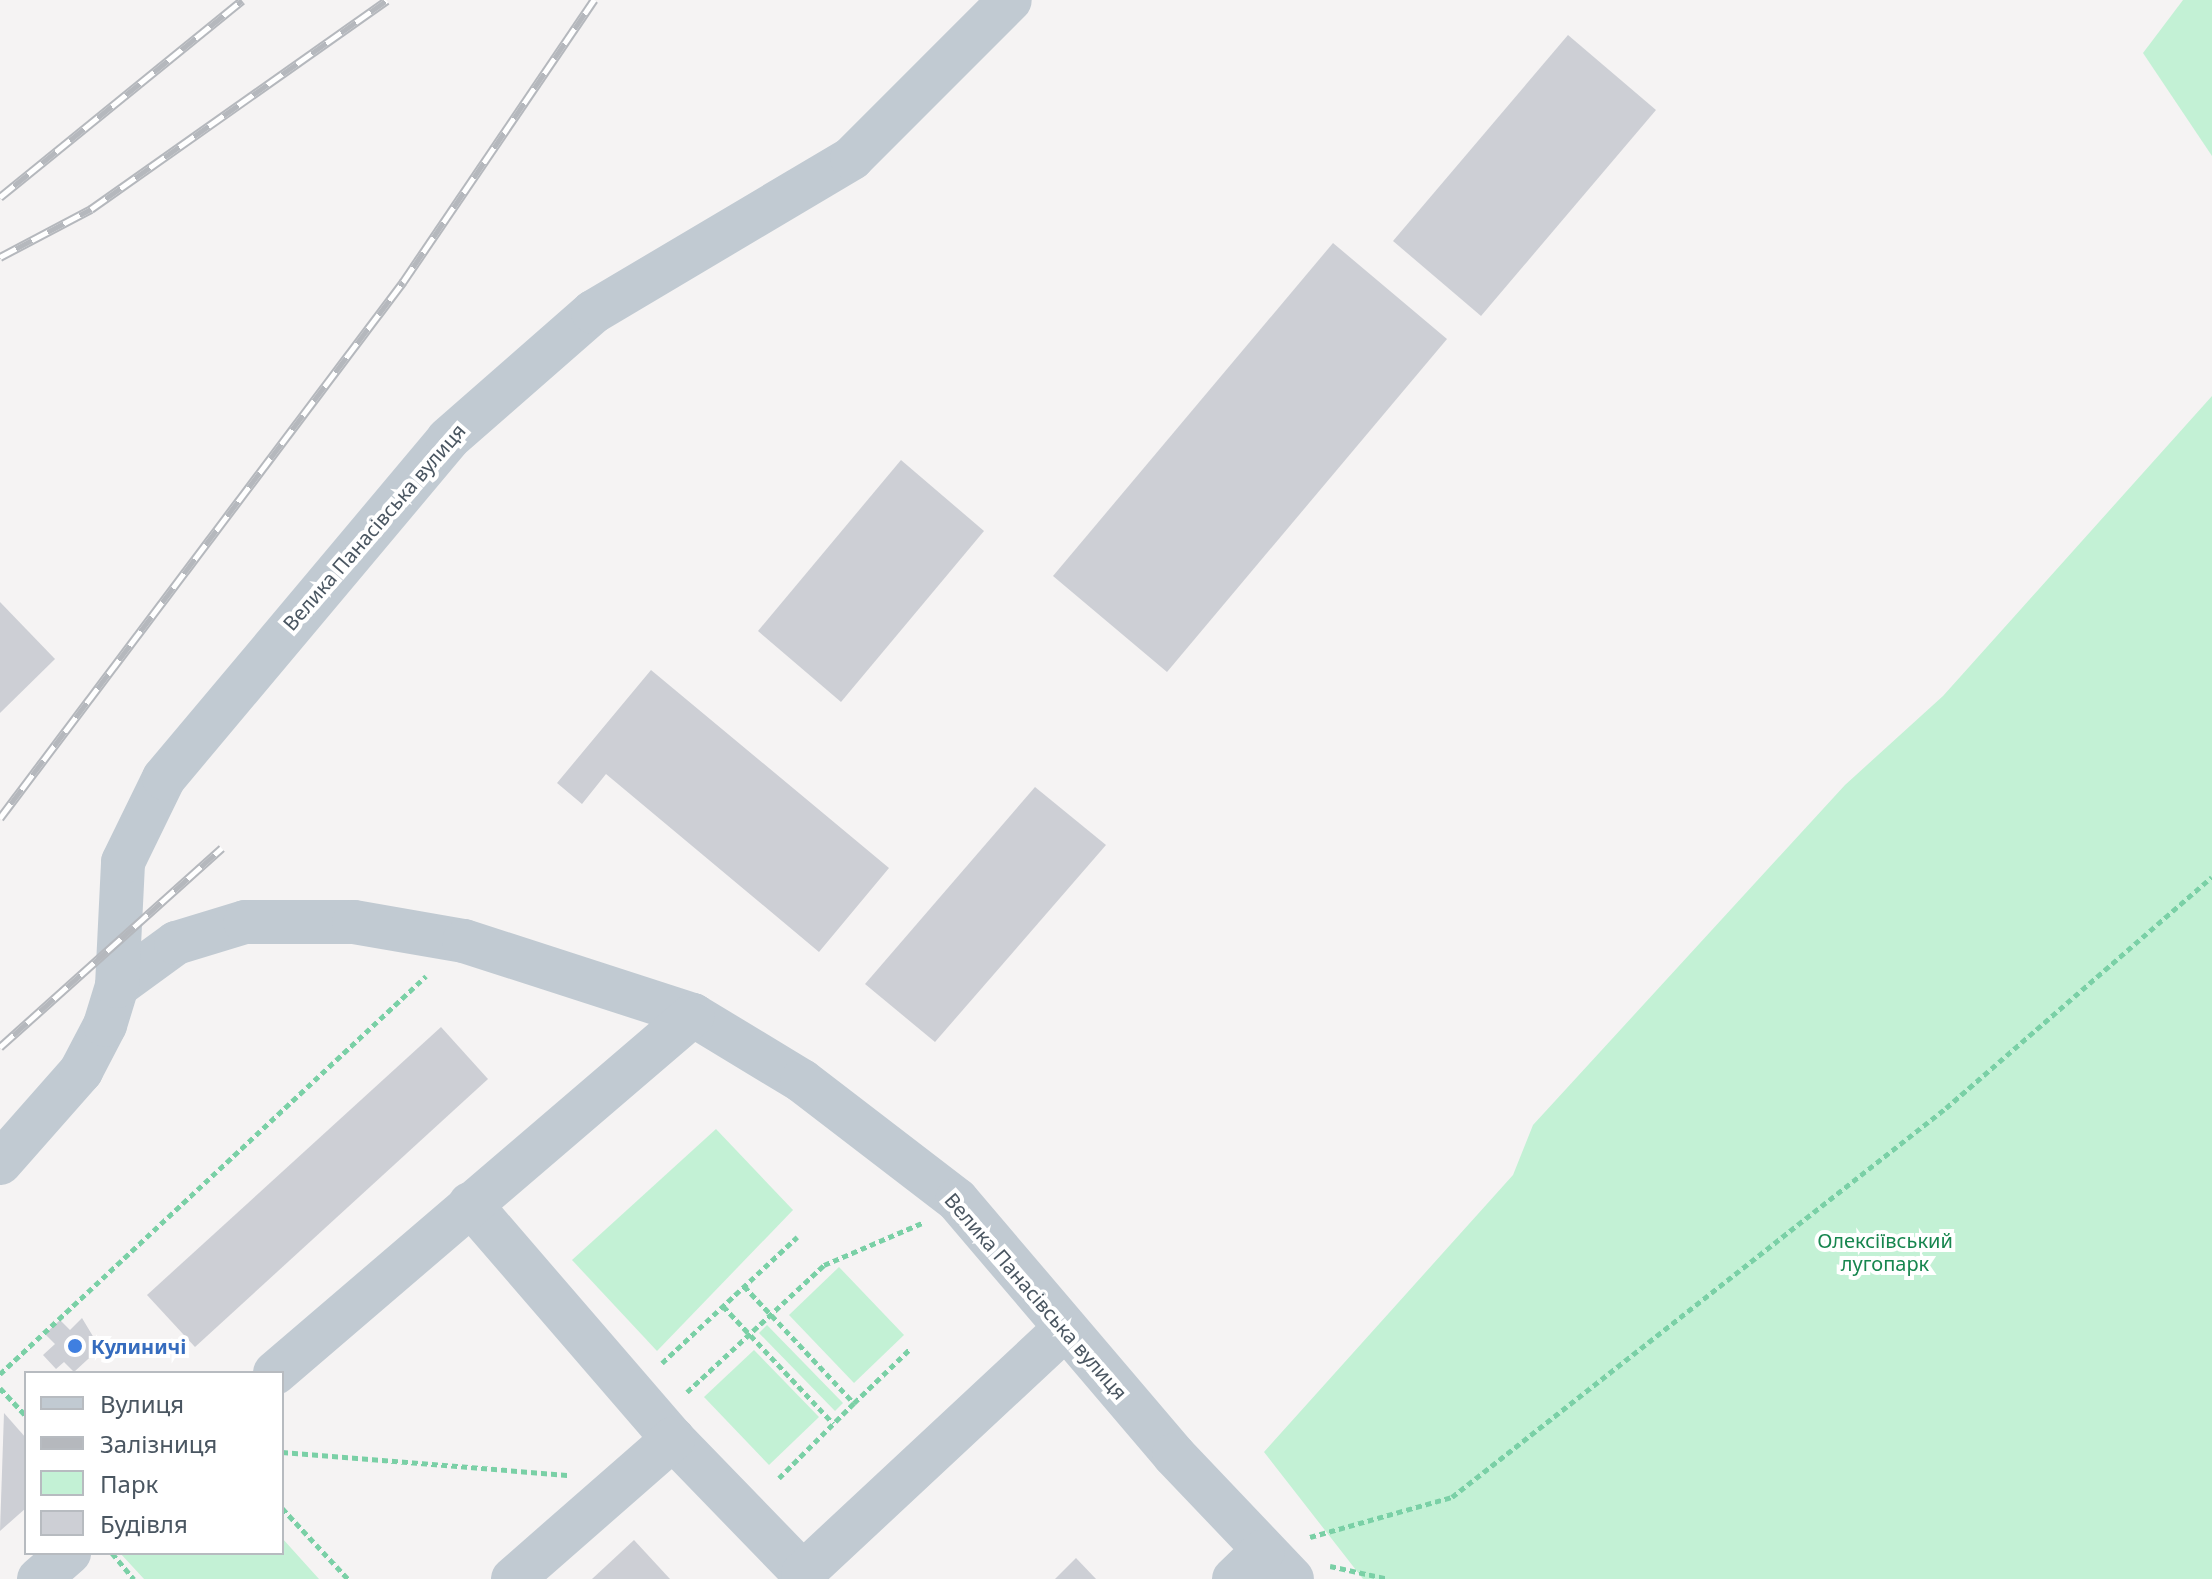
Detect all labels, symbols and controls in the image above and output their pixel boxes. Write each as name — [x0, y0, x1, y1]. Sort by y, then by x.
street label: Велика Панасівська вулиця — [278, 419, 470, 635]
street label: Велика Панасівська вулиця — [940, 1188, 1132, 1404]
park label: Олексіївський лугопарк — [1817, 1229, 1953, 1276]
place label: Кулиничі — [91, 1334, 187, 1358]
marker: Кулиничі — [66, 1337, 84, 1355]
legend — [24, 1371, 284, 1555]
text: Вулиця — [100, 1387, 184, 1420]
text: Залізниця — [100, 1427, 217, 1460]
text: Парк — [100, 1467, 158, 1500]
text: Будівля — [100, 1507, 188, 1540]

